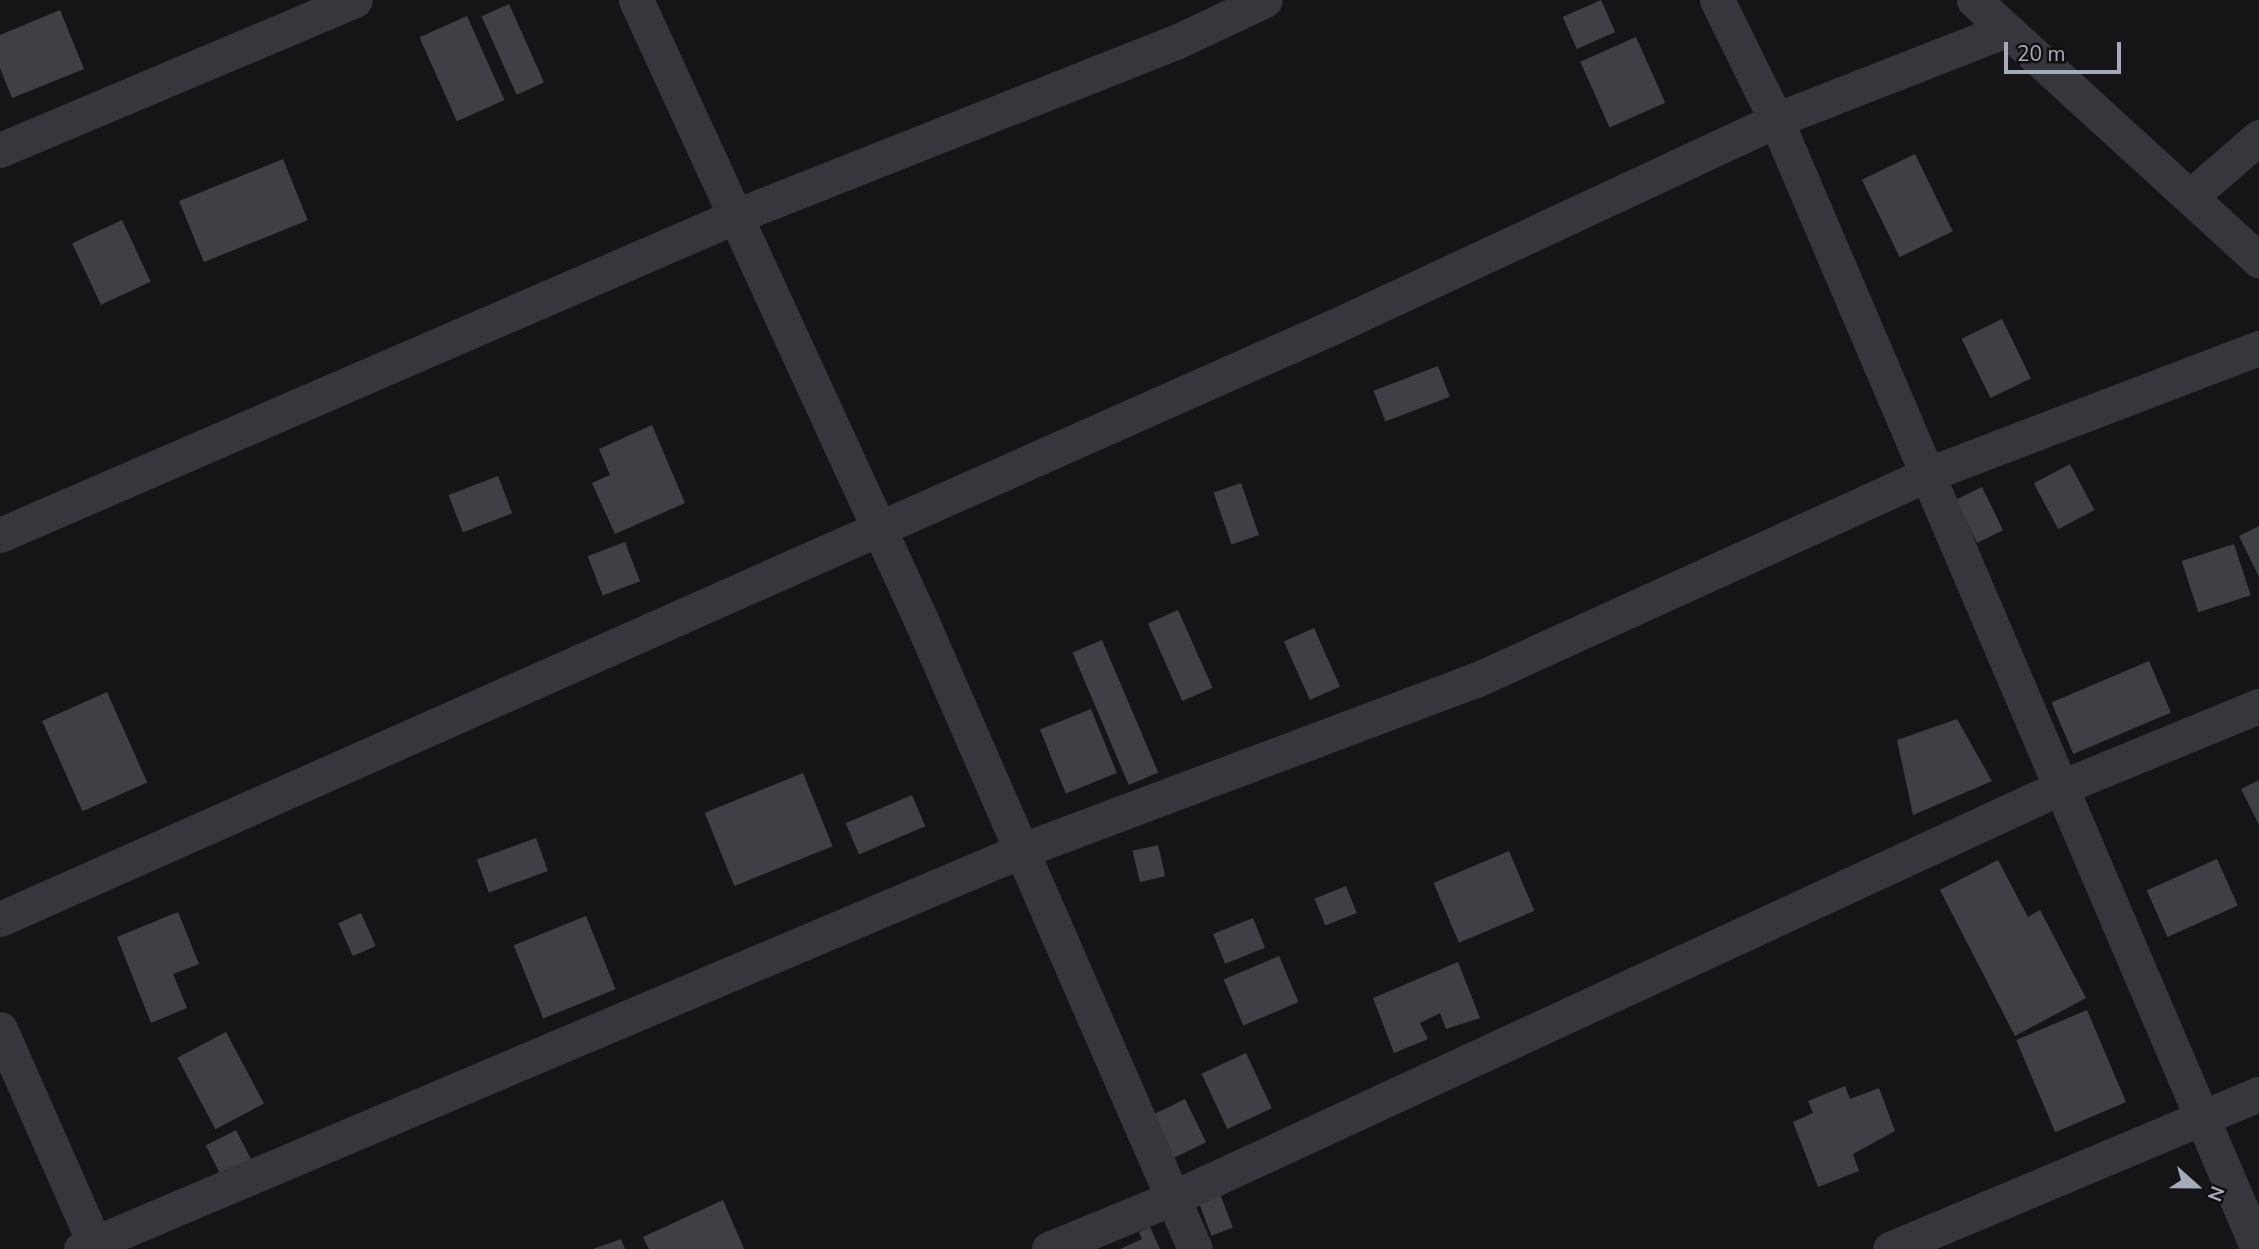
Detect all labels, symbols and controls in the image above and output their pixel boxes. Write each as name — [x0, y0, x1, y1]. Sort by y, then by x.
scale bar — [2007, 28, 2124, 72]
text: 20 m — [2017, 40, 2066, 68]
north arrow — [2161, 1151, 2231, 1221]
text: N — [2201, 1182, 2230, 1205]

